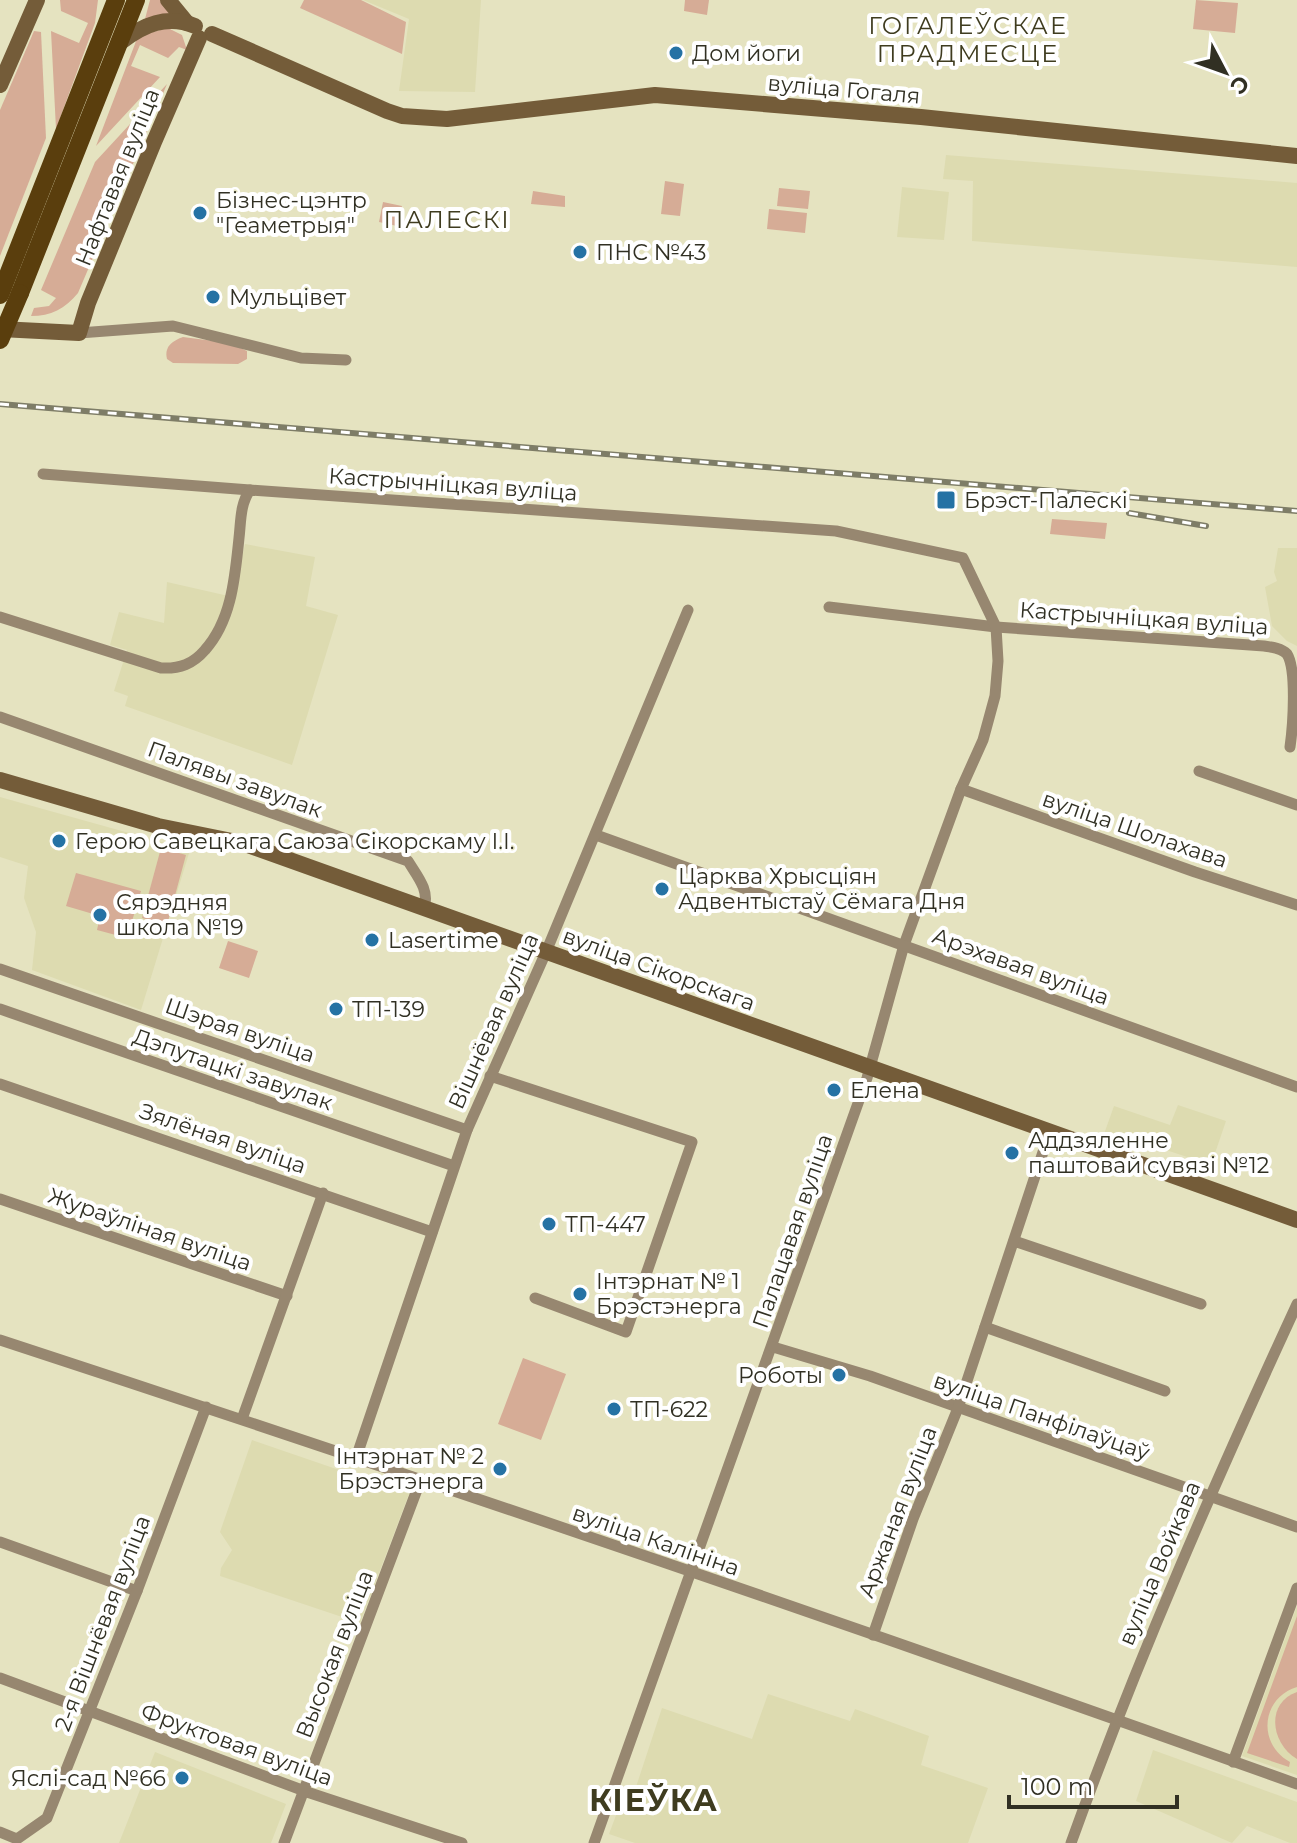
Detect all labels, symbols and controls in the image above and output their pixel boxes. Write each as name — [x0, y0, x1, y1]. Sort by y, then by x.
district label: ГОГАЛЕЎСКАЕ ПРАДМЕСЦЕ — [868, 11, 1068, 68]
north arrow — [1185, 32, 1265, 112]
place label: Дом йоги — [692, 40, 801, 67]
marker: Дом йоги — [667, 44, 685, 62]
street label: вуліца Гогаля — [766, 69, 921, 110]
text: С — [1224, 70, 1255, 100]
street label: Нафтавая вуліца — [70, 84, 165, 270]
place label: Бізнес-цэнтр "Геаметрыя" — [216, 187, 367, 239]
marker: Бізнес-цэнтр "Геаметрыя" — [191, 204, 209, 222]
district label: ПАЛЕСКІ — [383, 205, 511, 234]
place label: ПНС №43 — [596, 239, 706, 266]
marker: ПНС №43 — [571, 243, 589, 261]
place label: Мульцівет — [229, 284, 347, 311]
marker: Мульцівет — [204, 288, 222, 306]
street label: Кастрычніцкая вуліца — [328, 462, 578, 507]
place label: Брэст-Палескі — [964, 487, 1128, 514]
marker: Брэст-Палескі — [935, 489, 957, 511]
street label: Кастрычніцкая вуліца — [1019, 596, 1269, 641]
street label: Палявы завулак — [144, 735, 326, 824]
street label: вуліца Шолахава — [1039, 785, 1231, 874]
place label: Герою Савецкага Саюза Сікорскаму І.І. — [75, 828, 514, 855]
marker: Герою Савецкага Саюза Сікорскаму І.І. — [50, 832, 68, 850]
place label: Царква Хрысціян Адвентыстаў Сёмага Дня — [678, 863, 965, 915]
marker: Царква Хрысціян Адвентыстаў Сёмага Дня — [653, 880, 671, 898]
place label: Сярэдняя школа №19 — [116, 889, 244, 941]
marker: Сярэдняя школа №19 — [91, 906, 109, 924]
street label: вуліца Сікорскага — [559, 922, 759, 1017]
street label: Арэхавая вуліца — [929, 922, 1113, 1011]
place label: Lasertime — [388, 927, 499, 954]
street label: Вішнёвая вуліца — [443, 929, 544, 1113]
marker: Lasertime — [363, 931, 381, 949]
street label: Шэрая вуліца — [161, 992, 318, 1069]
place label: ТП-139 — [352, 996, 425, 1023]
marker: ТП-139 — [327, 1000, 345, 1018]
street label: Дэпутацкі завулак — [130, 1023, 336, 1116]
place label: Елена — [850, 1077, 920, 1104]
marker: Елена — [825, 1081, 843, 1099]
street label: Зялёная вуліца — [136, 1097, 310, 1180]
place label: Аддзяленне паштовай сувязі №12 — [1028, 1127, 1269, 1179]
street label: Палацавая вуліца — [747, 1130, 838, 1332]
marker: Аддзяленне паштовай сувязі №12 — [1003, 1144, 1021, 1162]
street label: Жураўліная вуліца — [45, 1182, 255, 1277]
place label: ТП-447 — [565, 1211, 646, 1238]
marker: ТП-447 — [540, 1215, 558, 1233]
place label: Інтэрнат № 1 Брэстэнерга — [596, 1268, 742, 1320]
marker: Інтэрнат № 1 Брэстэнерга — [571, 1285, 589, 1303]
place label: Роботы — [738, 1362, 823, 1389]
marker: Роботы — [830, 1366, 848, 1384]
street label: вуліца Панфілаўцаў — [930, 1367, 1154, 1466]
place label: ТП-622 — [630, 1396, 708, 1423]
marker: ТП-622 — [605, 1400, 623, 1418]
street label: Аржаная вуліца — [852, 1423, 943, 1602]
place label: Інтэрнат № 2 Брэстэнерга — [336, 1443, 484, 1495]
marker: Інтэрнат № 2 Брэстэнерга — [491, 1460, 509, 1478]
street label: вуліца Войкава — [1113, 1477, 1206, 1649]
street label: вуліца Калініна — [569, 1499, 743, 1582]
street label: 2-я Вішнёвая вуліца — [49, 1511, 156, 1735]
street label: Высокая вуліца — [290, 1567, 379, 1742]
street label: Фруктовая вуліца — [137, 1697, 336, 1792]
scale bar — [1009, 1759, 1177, 1809]
place label: Яслі-сад №66 — [11, 1765, 166, 1792]
marker: Яслі-сад №66 — [173, 1769, 191, 1787]
text: 100 m — [1021, 1772, 1093, 1801]
district label: КІЕЎКА — [589, 1782, 719, 1819]

